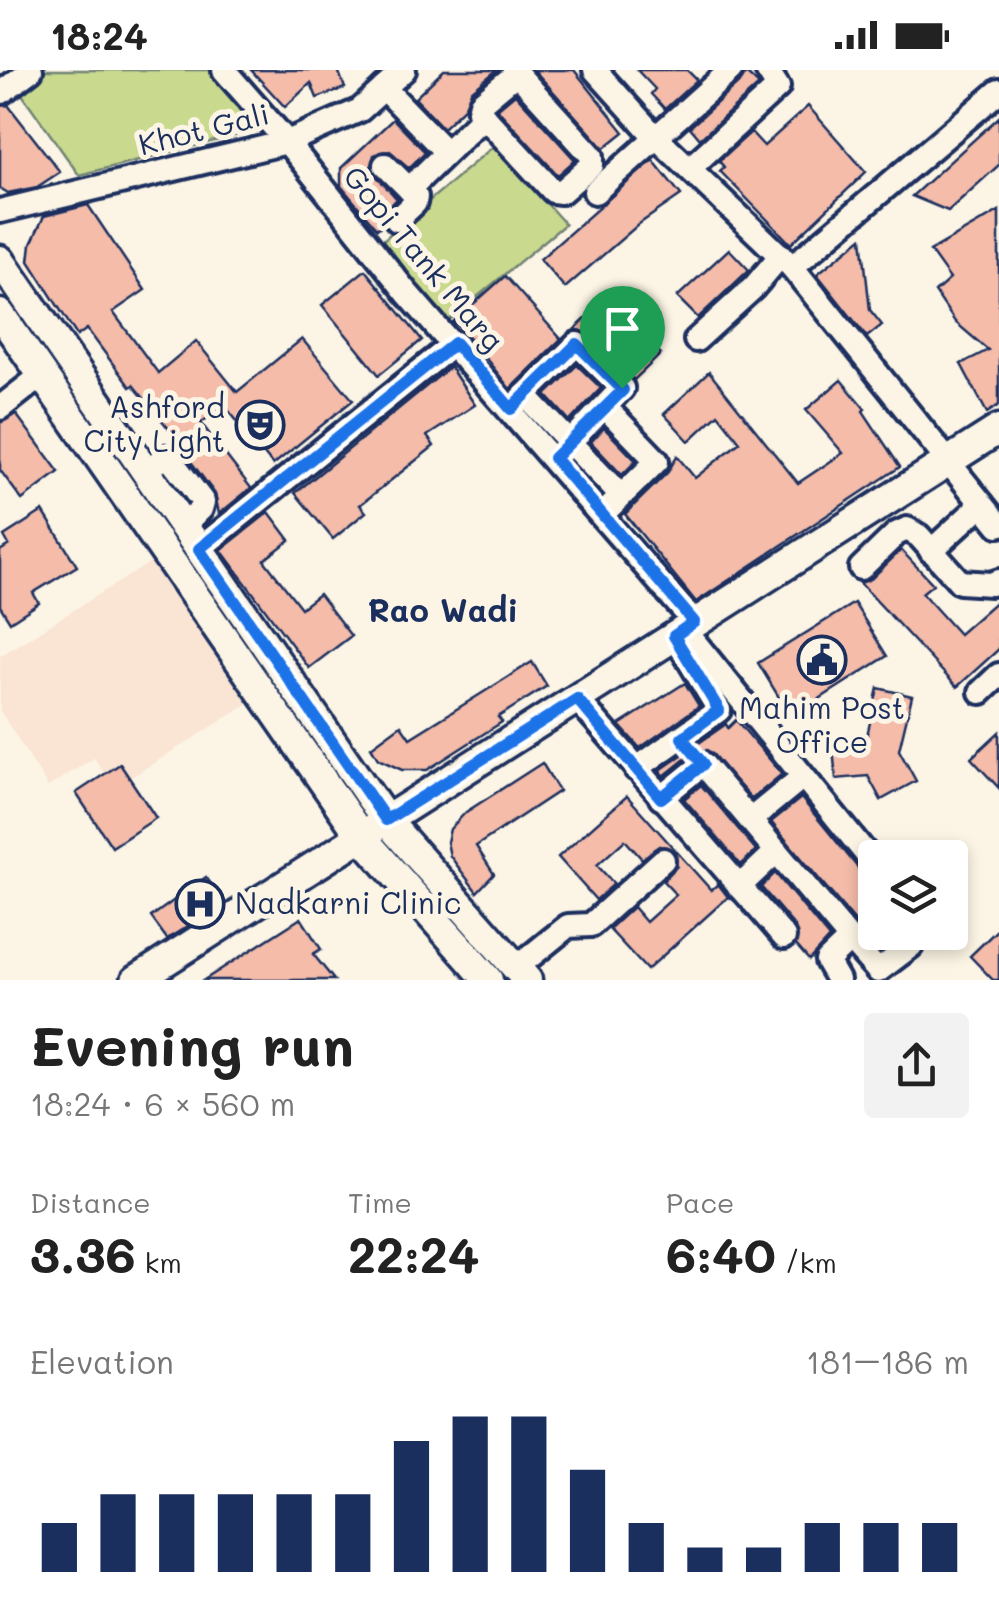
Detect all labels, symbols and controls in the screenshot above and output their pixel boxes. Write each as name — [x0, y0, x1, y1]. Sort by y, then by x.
text: 18:24 — [50, 10, 148, 60]
street label: Khot Gali — [134, 93, 273, 164]
street label: Gopi Tank Marg — [335, 157, 514, 359]
pin — [580, 286, 665, 389]
icon: arrive — [595, 301, 650, 356]
place label: Ashford City Light — [83, 386, 225, 460]
theatre icon: Ashford City Light — [234, 399, 286, 451]
district label: Rao Wadi — [368, 588, 518, 630]
public building icon: Mahim Post Office — [796, 634, 848, 686]
place label: Mahim Post Office — [739, 687, 905, 761]
map controls — [858, 840, 968, 950]
button: layers — [858, 840, 968, 950]
hospital icon: Nadkarni Clinic — [174, 878, 226, 930]
place label: Nadkarni Clinic — [235, 882, 462, 922]
text: Evening run — [30, 1008, 354, 1080]
button: share — [864, 1013, 969, 1118]
text: 18:24 · 6 × 560 m — [30, 1082, 295, 1124]
text: Distance — [30, 1184, 151, 1220]
text: Time — [348, 1184, 412, 1220]
text: Pace — [666, 1184, 734, 1220]
text: 3.36 — [30, 1220, 136, 1286]
text: 22:24 — [348, 1220, 479, 1286]
text: 6:40 — [666, 1220, 776, 1286]
text: km — [136, 1244, 182, 1280]
text: /km — [776, 1244, 837, 1280]
text: Elevation — [30, 1340, 174, 1382]
text: 181–186 m — [806, 1340, 969, 1382]

